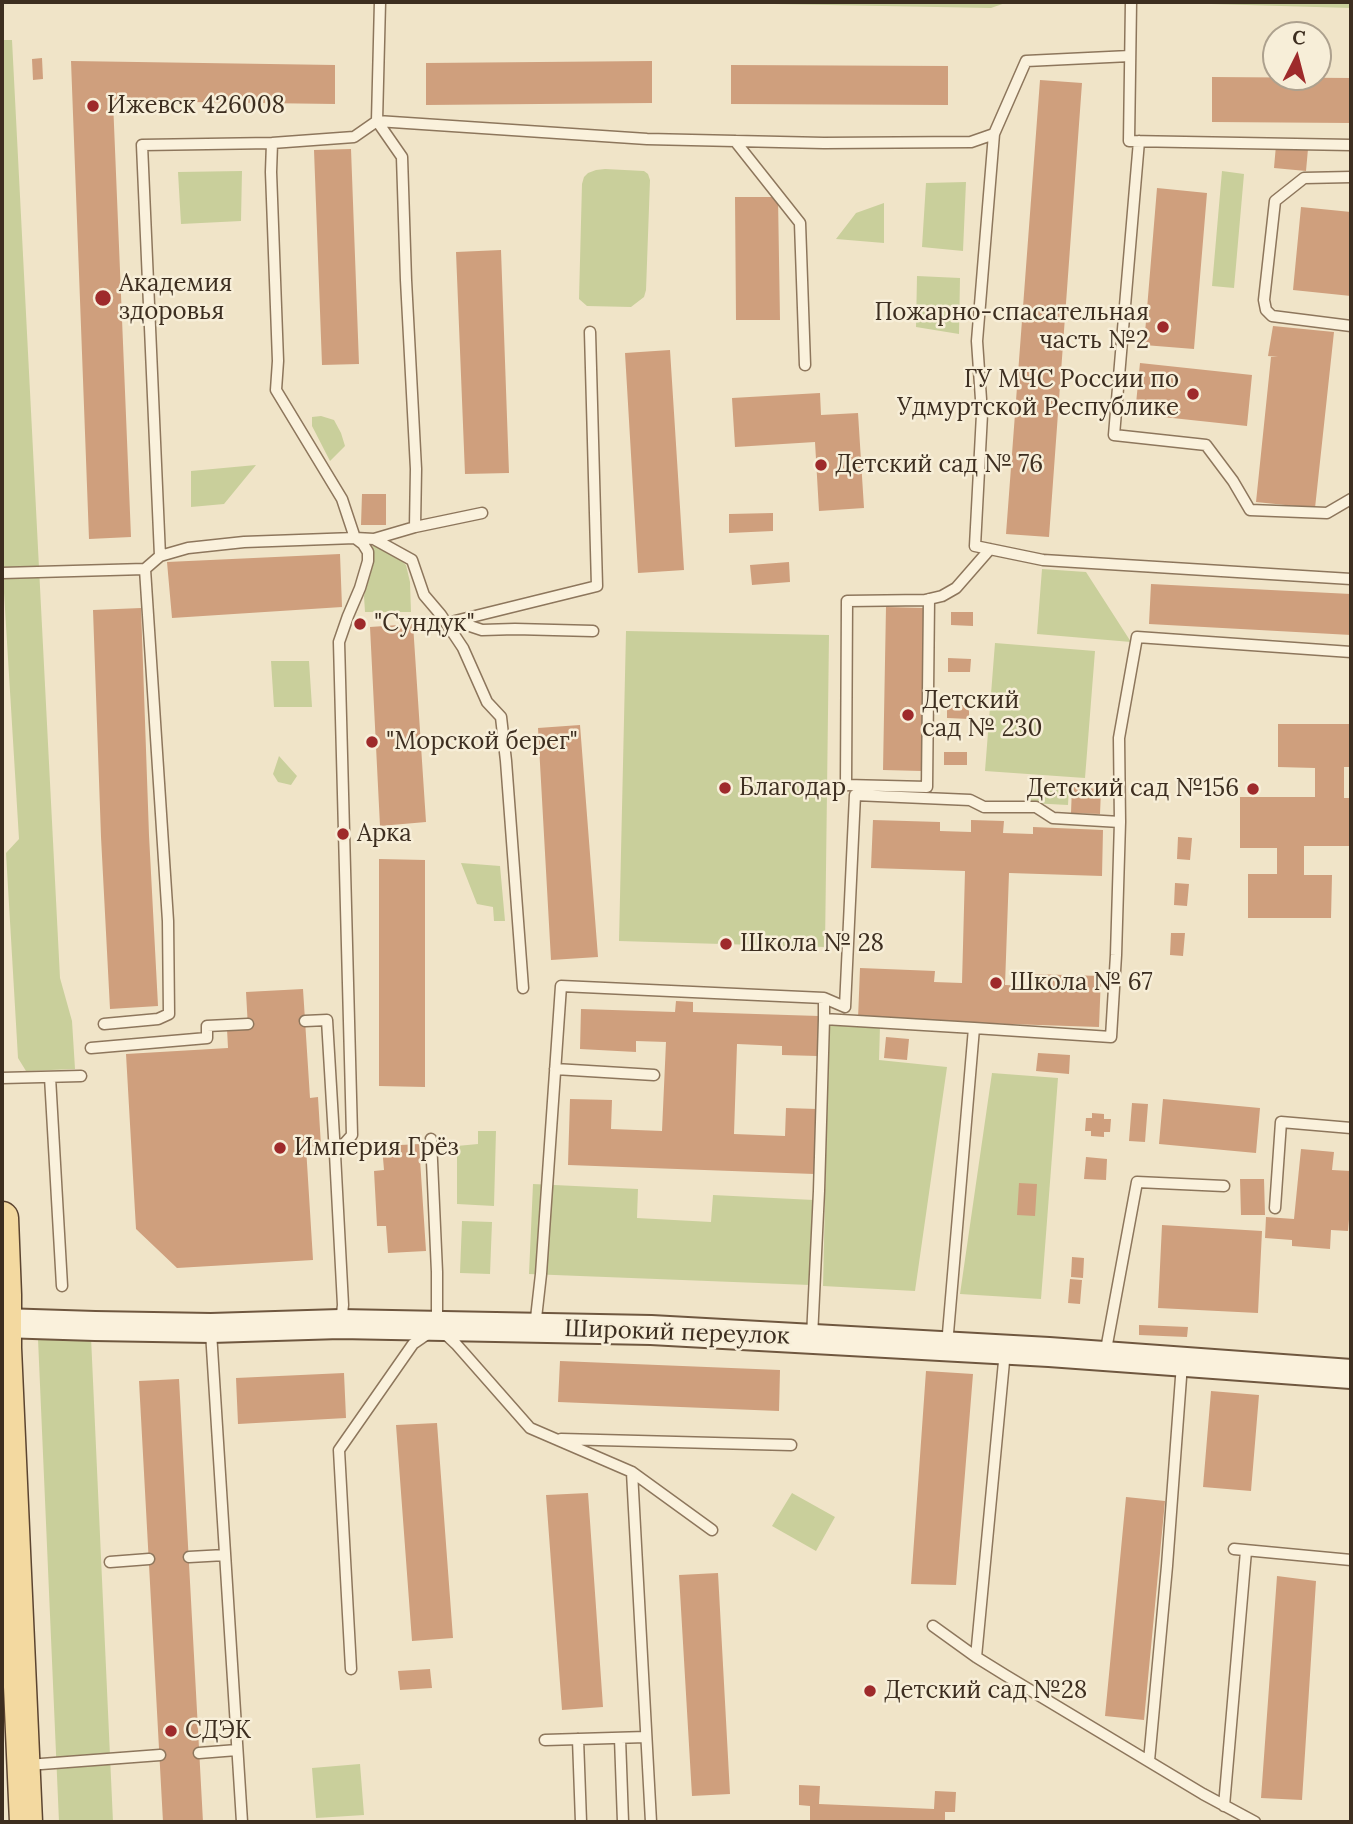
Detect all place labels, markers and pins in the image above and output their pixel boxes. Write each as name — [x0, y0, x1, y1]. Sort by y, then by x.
place label: Ижевск 426008 — [107, 92, 285, 120]
marker: Ижевск 426008 — [85, 98, 101, 114]
place label: Академия здоровья — [119, 270, 232, 326]
marker: Академия здоровья — [93, 288, 113, 308]
place label: Пожарно-спасательная часть №2 — [875, 299, 1149, 355]
marker: Пожарно-спасательная часть №2 — [1155, 319, 1171, 335]
place label: ГУ МЧС России по Удмуртской Республике — [897, 366, 1179, 422]
marker: ГУ МЧС России по Удмуртской Республике — [1185, 386, 1201, 402]
place label: Детский сад № 76 — [835, 451, 1043, 479]
marker: Детский сад № 76 — [813, 457, 829, 473]
place label: "Сундук" — [374, 610, 475, 638]
marker: "Сундук" — [352, 616, 368, 632]
place label: Детский сад № 230 — [922, 687, 1043, 743]
marker: Детский сад № 230 — [900, 707, 916, 723]
place label: "Морской берег" — [386, 728, 578, 756]
marker: "Морской берег" — [364, 734, 380, 750]
place label: Благодар — [739, 774, 846, 802]
place label: Детский сад №156 — [1026, 775, 1239, 803]
marker: Благодар — [717, 780, 733, 796]
marker: Детский сад №156 — [1245, 781, 1261, 797]
place label: Арка — [357, 820, 412, 848]
marker: Арка — [335, 826, 351, 842]
place label: Школа № 28 — [740, 930, 884, 958]
marker: Школа № 28 — [718, 936, 734, 952]
place label: Школа № 67 — [1010, 969, 1152, 997]
marker: Школа № 67 — [988, 975, 1004, 991]
place label: Империя Грёз — [294, 1134, 459, 1162]
marker: Империя Грёз — [272, 1140, 288, 1156]
place label: Детский сад №28 — [884, 1677, 1087, 1705]
marker: Детский сад №28 — [862, 1683, 878, 1699]
place label: СДЭК — [185, 1717, 251, 1745]
marker: СДЭК — [163, 1723, 179, 1739]

